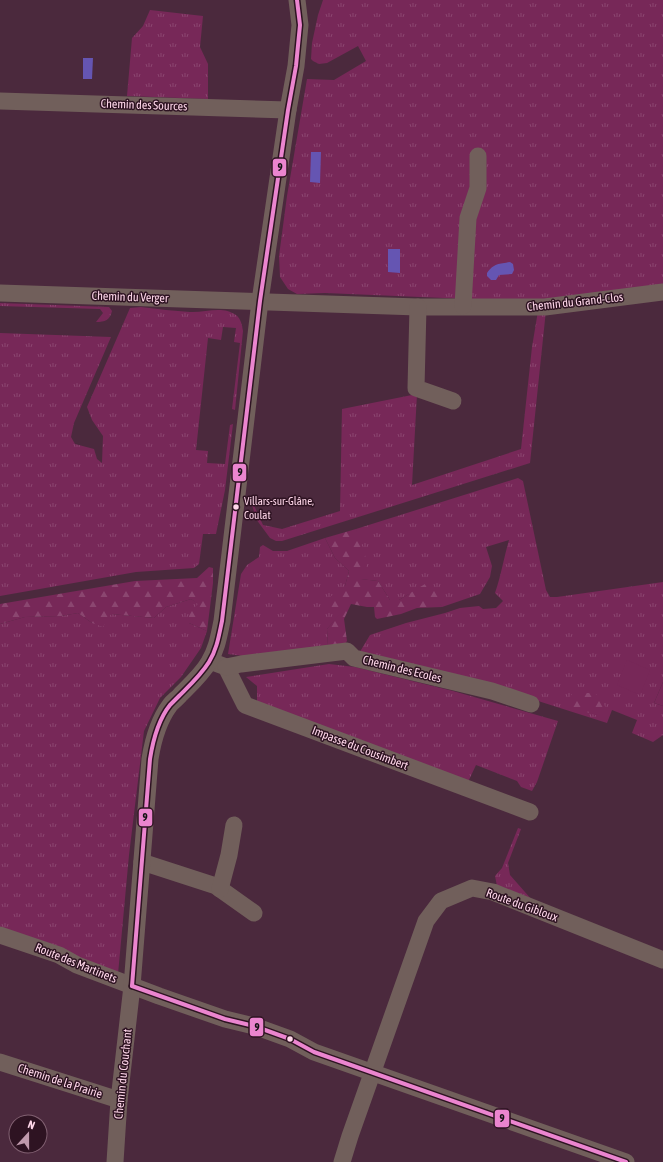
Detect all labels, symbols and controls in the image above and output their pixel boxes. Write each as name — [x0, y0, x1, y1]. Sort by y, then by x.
street label: Chemin des Sources — [100, 96, 188, 114]
line badge: 9 — [272, 158, 287, 177]
text: 9 — [277, 161, 283, 173]
street label: Chemin du Verger — [91, 289, 169, 305]
street label: Chemin du Grand-Clos — [526, 290, 624, 314]
line badge: 9 — [232, 463, 247, 482]
text: 9 — [237, 466, 243, 478]
place label: Villars-sur-Glâne, Coulat — [244, 495, 314, 521]
marker: Villars-sur-Glâne, Coulat — [231, 502, 241, 512]
street label: Chemin des Ecoles — [361, 652, 443, 686]
street label: Impasse du Cousimbert — [310, 723, 411, 773]
line badge: 9 — [138, 808, 153, 827]
text: 9 — [142, 811, 148, 823]
street label: Route du Gibloux — [484, 886, 560, 924]
street label: Route des Martinets — [33, 940, 119, 986]
line badge: 9 — [249, 1017, 264, 1037]
text: 9 — [254, 1021, 260, 1033]
street label: Chemin du Couchant — [111, 1028, 135, 1120]
unlabelled marker — [285, 1034, 295, 1044]
street label: Chemin de la Prairie — [16, 1061, 104, 1101]
line badge: 9 — [494, 1109, 510, 1128]
text: 9 — [499, 1112, 505, 1124]
north arrow — [8, 1114, 48, 1154]
text: N — [26, 1118, 37, 1131]

